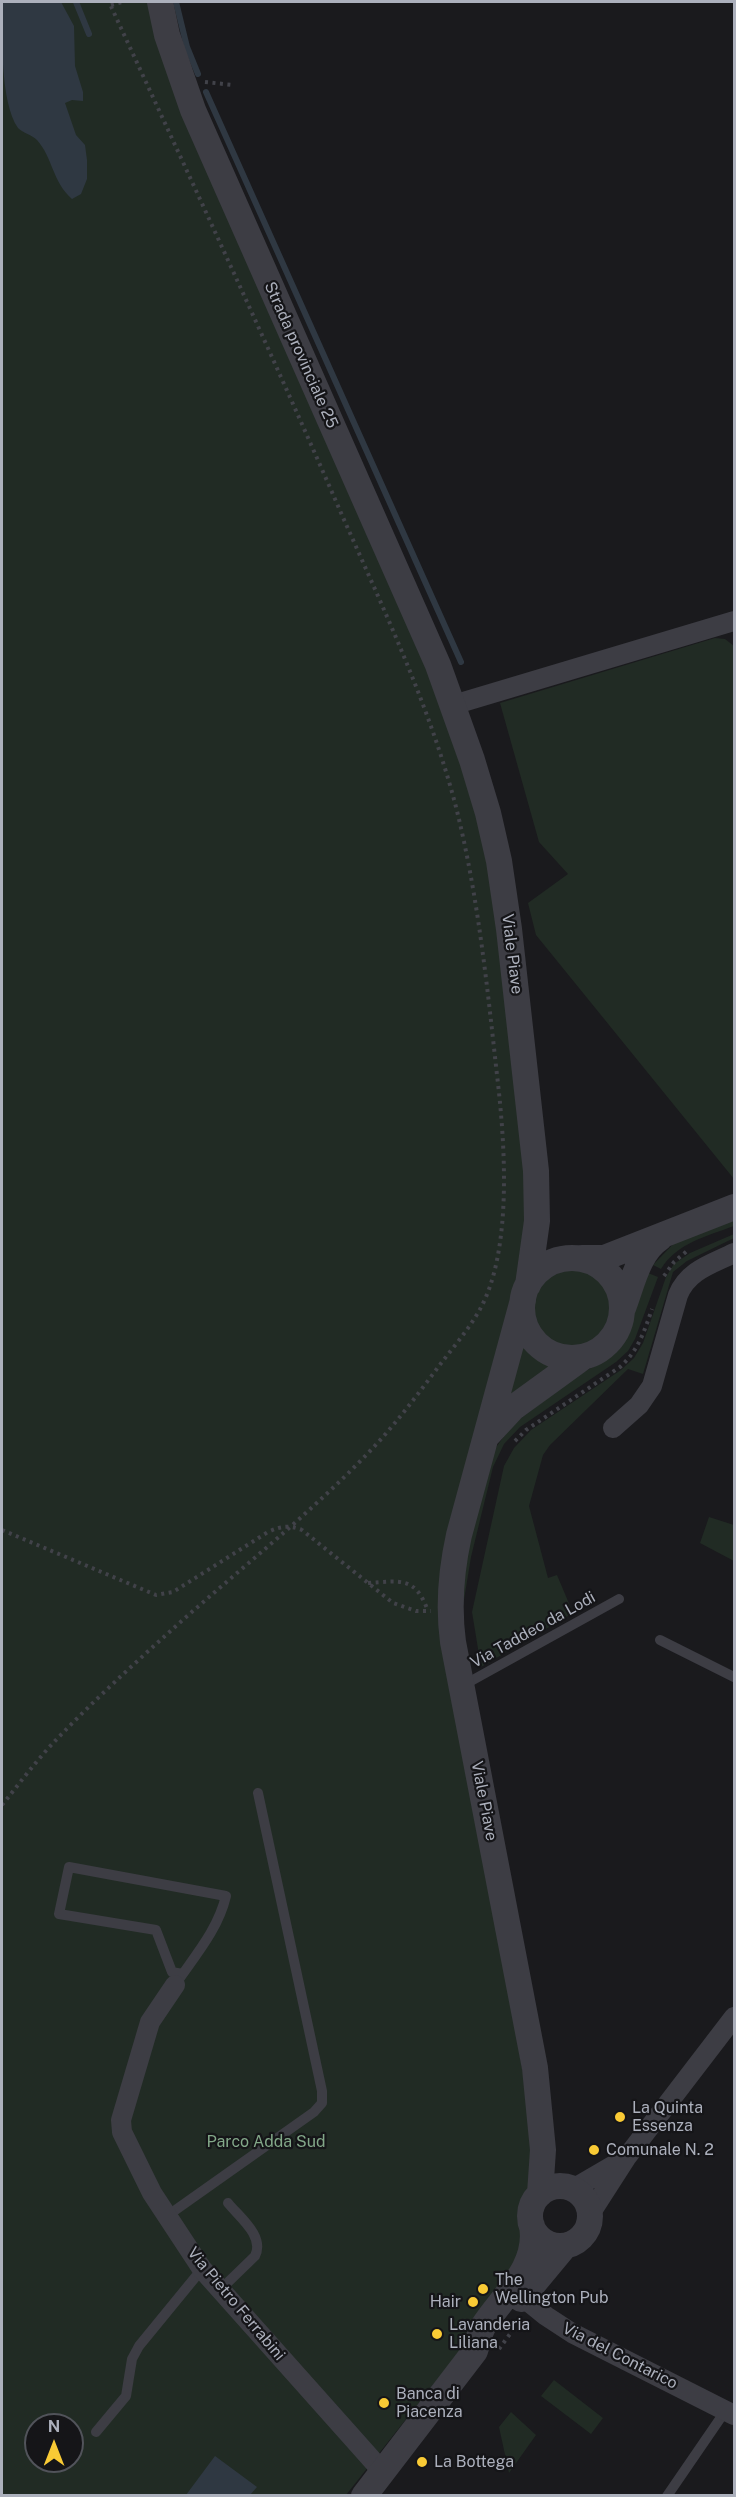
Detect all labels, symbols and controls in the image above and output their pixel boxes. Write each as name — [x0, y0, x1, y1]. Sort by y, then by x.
street label: Strada provinciale 25 — [260, 279, 342, 431]
street label: Viale Piave — [498, 913, 526, 995]
street label: Via Taddeo da Lodi — [467, 1588, 599, 1672]
street label: Viale Piave — [467, 1760, 501, 1842]
place label: La Quinta Essenza — [632, 2098, 703, 2136]
marker: La Quinta Essenza — [613, 2110, 627, 2124]
park label: Parco Adda Sud — [206, 2132, 326, 2152]
place label: Comunale N. 2 — [606, 2140, 714, 2160]
marker: Comunale N. 2 — [587, 2143, 601, 2157]
street label: Via Pietro Ferrabini — [183, 2244, 289, 2364]
place label: The Wellington Pub — [495, 2270, 609, 2308]
marker: The Wellington Pub — [476, 2282, 490, 2296]
place label: Hair — [430, 2292, 461, 2312]
marker: Hair — [466, 2295, 480, 2309]
place label: Lavanderia Liliana — [449, 2315, 530, 2353]
street label: Via del Contarico — [559, 2319, 681, 2393]
marker: Lavanderia Liliana — [430, 2327, 444, 2341]
place label: Banca di Piacenza — [396, 2384, 463, 2422]
marker: Banca di Piacenza — [377, 2396, 391, 2410]
north arrow — [24, 2413, 84, 2473]
text: N — [48, 2417, 60, 2436]
place label: La Bottega — [434, 2452, 514, 2472]
marker: La Bottega — [415, 2455, 429, 2469]

